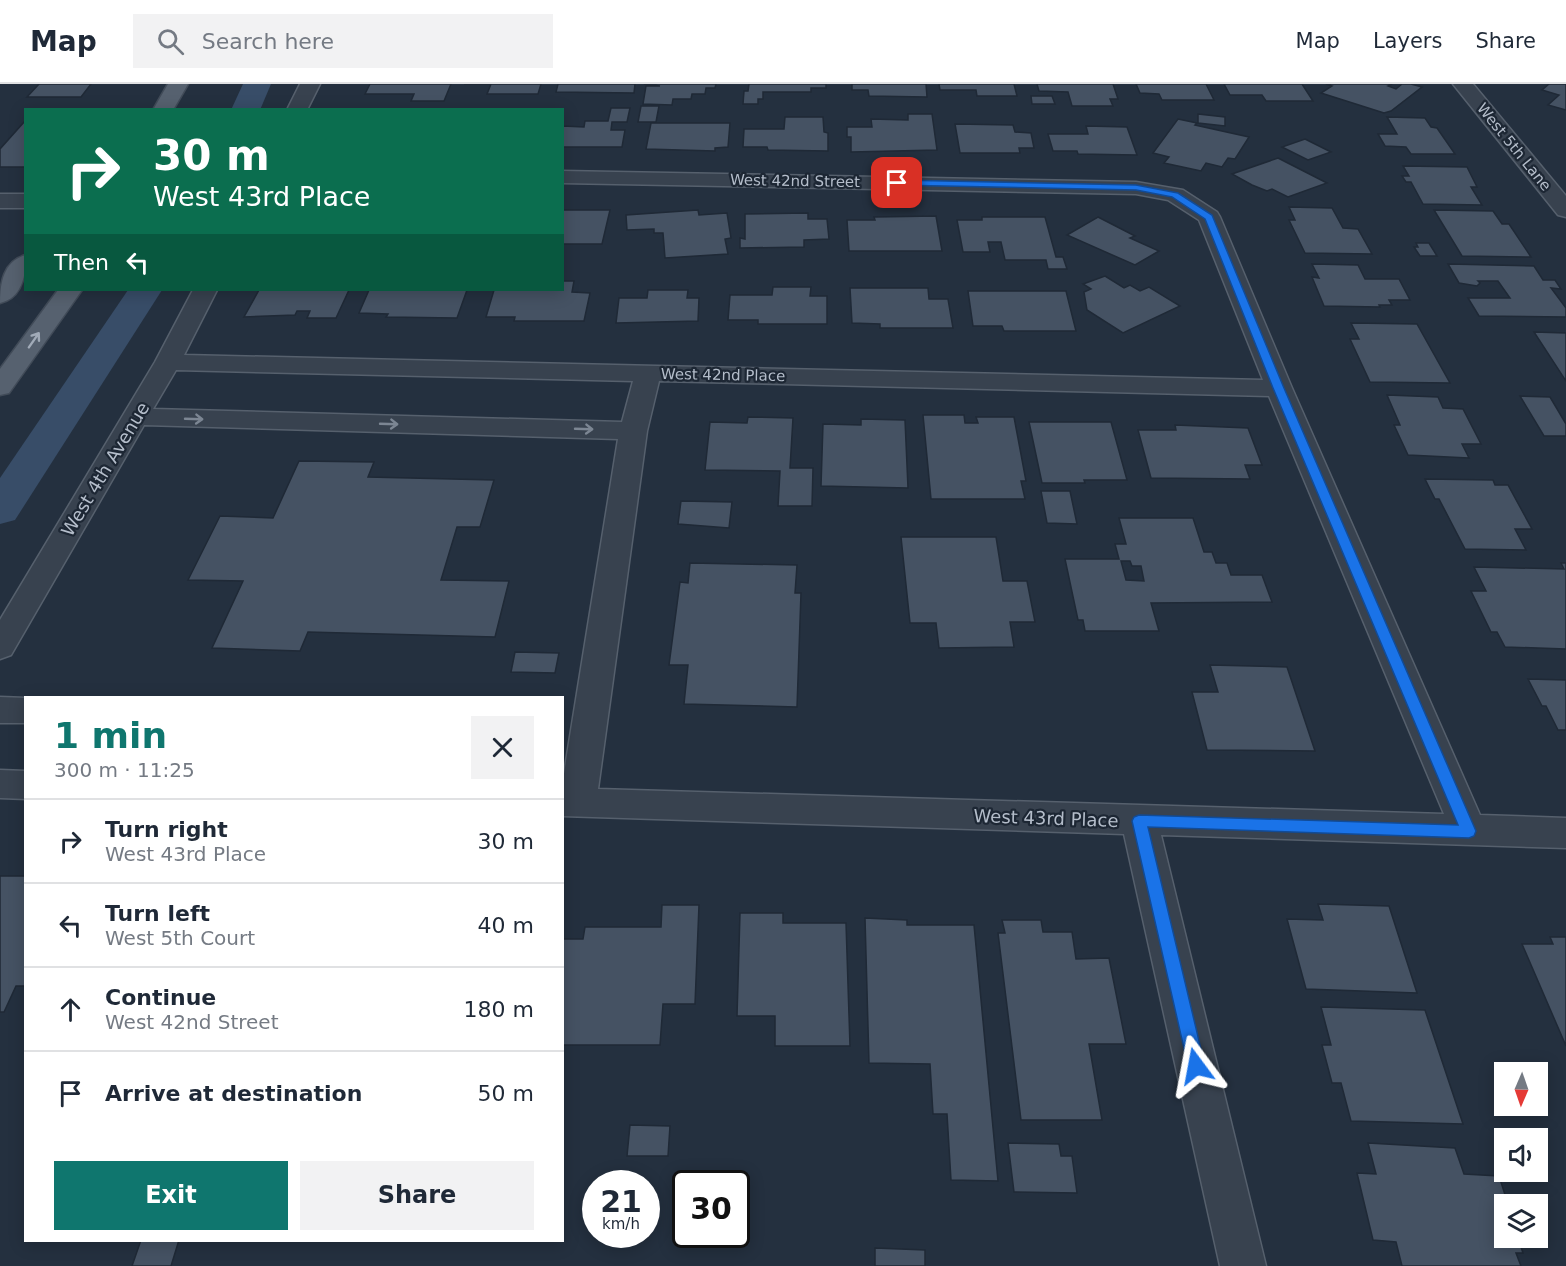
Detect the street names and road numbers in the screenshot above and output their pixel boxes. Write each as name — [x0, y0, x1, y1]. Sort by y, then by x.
street label: West 5th Lane — [1473, 100, 1555, 194]
street label: West 42nd Street — [730, 171, 860, 191]
street label: West 42nd Place — [661, 365, 785, 385]
street label: West 4th Avenue — [57, 398, 153, 540]
street label: West 43rd Place — [973, 805, 1119, 831]

